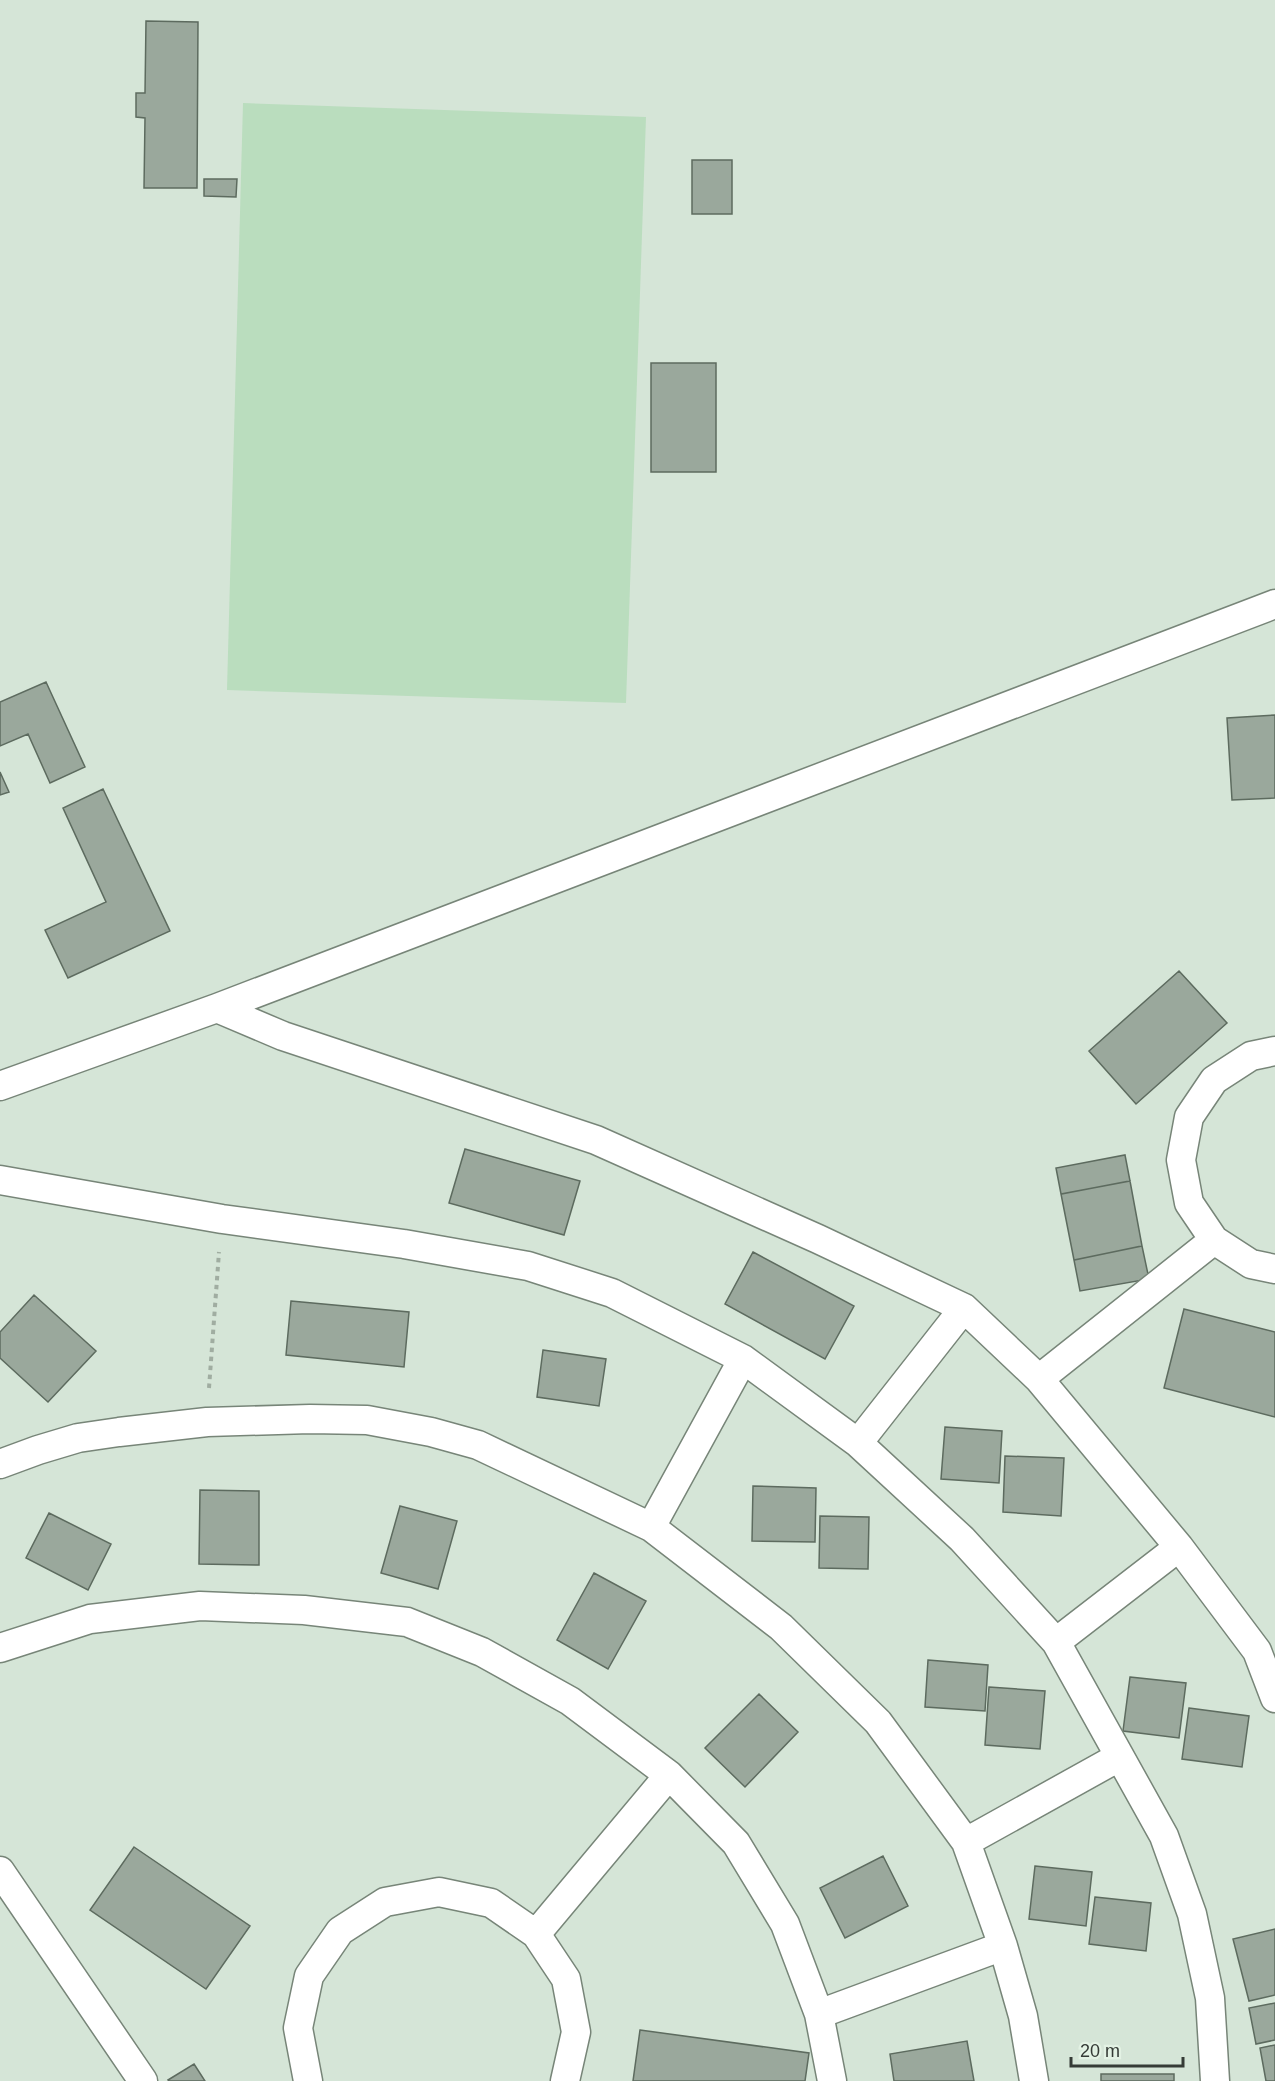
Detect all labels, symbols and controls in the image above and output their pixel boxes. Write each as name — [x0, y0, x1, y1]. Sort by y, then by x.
scale bar — [1071, 2030, 1184, 2068]
text: 20 m — [1080, 2041, 1120, 2061]

